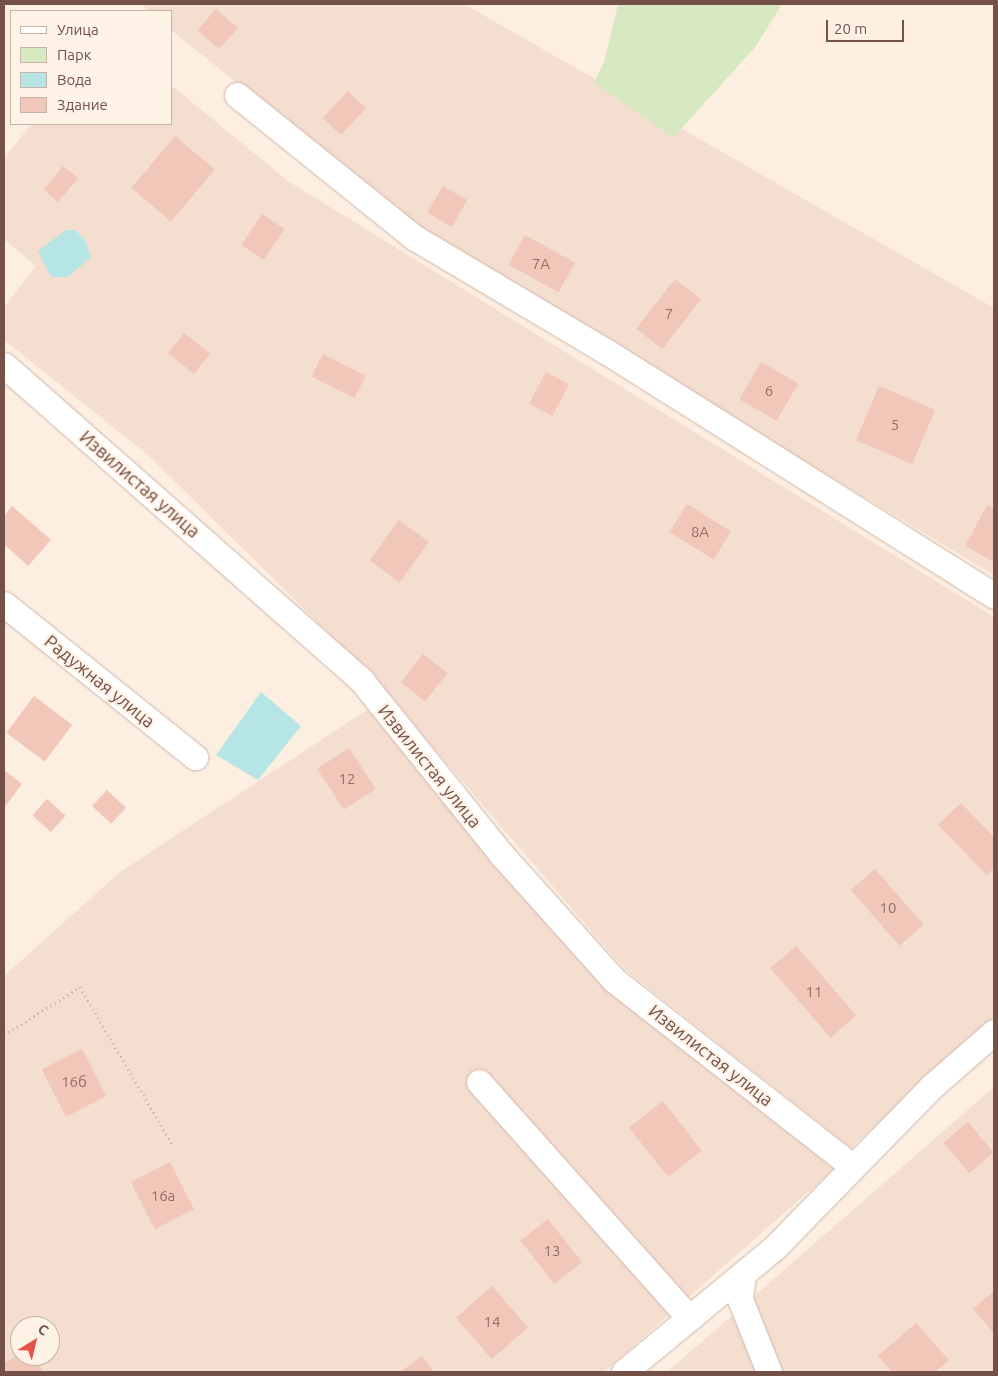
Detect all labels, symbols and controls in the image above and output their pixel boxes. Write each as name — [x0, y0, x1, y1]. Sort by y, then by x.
legend — [10, 10, 172, 125]
scale bar — [828, 10, 906, 42]
text: 20 m — [834, 20, 867, 37]
text: Улица — [57, 21, 99, 38]
text: Парк — [57, 46, 92, 63]
text: Вода — [57, 71, 92, 88]
text: Здание — [57, 96, 108, 113]
house number: 7А — [532, 255, 550, 273]
house number: 7 — [665, 305, 673, 323]
house number: 6 — [765, 382, 773, 400]
house number: 5 — [891, 416, 899, 434]
street label: Извилистая улица — [75, 426, 205, 542]
house number: 8А — [691, 523, 709, 541]
street label: Радужная улица — [40, 630, 160, 732]
street label: Извилистая улица — [374, 700, 486, 832]
house number: 12 — [339, 770, 355, 788]
house number: 10 — [880, 899, 896, 917]
house number: 11 — [806, 983, 822, 1001]
street label: Извилистая улица — [644, 1000, 778, 1110]
house number: 16б — [61, 1073, 87, 1091]
house number: 16а — [151, 1187, 175, 1205]
house number: 13 — [544, 1242, 560, 1260]
house number: 14 — [484, 1313, 500, 1331]
north arrow — [10, 1316, 60, 1366]
text: С — [35, 1321, 52, 1339]

